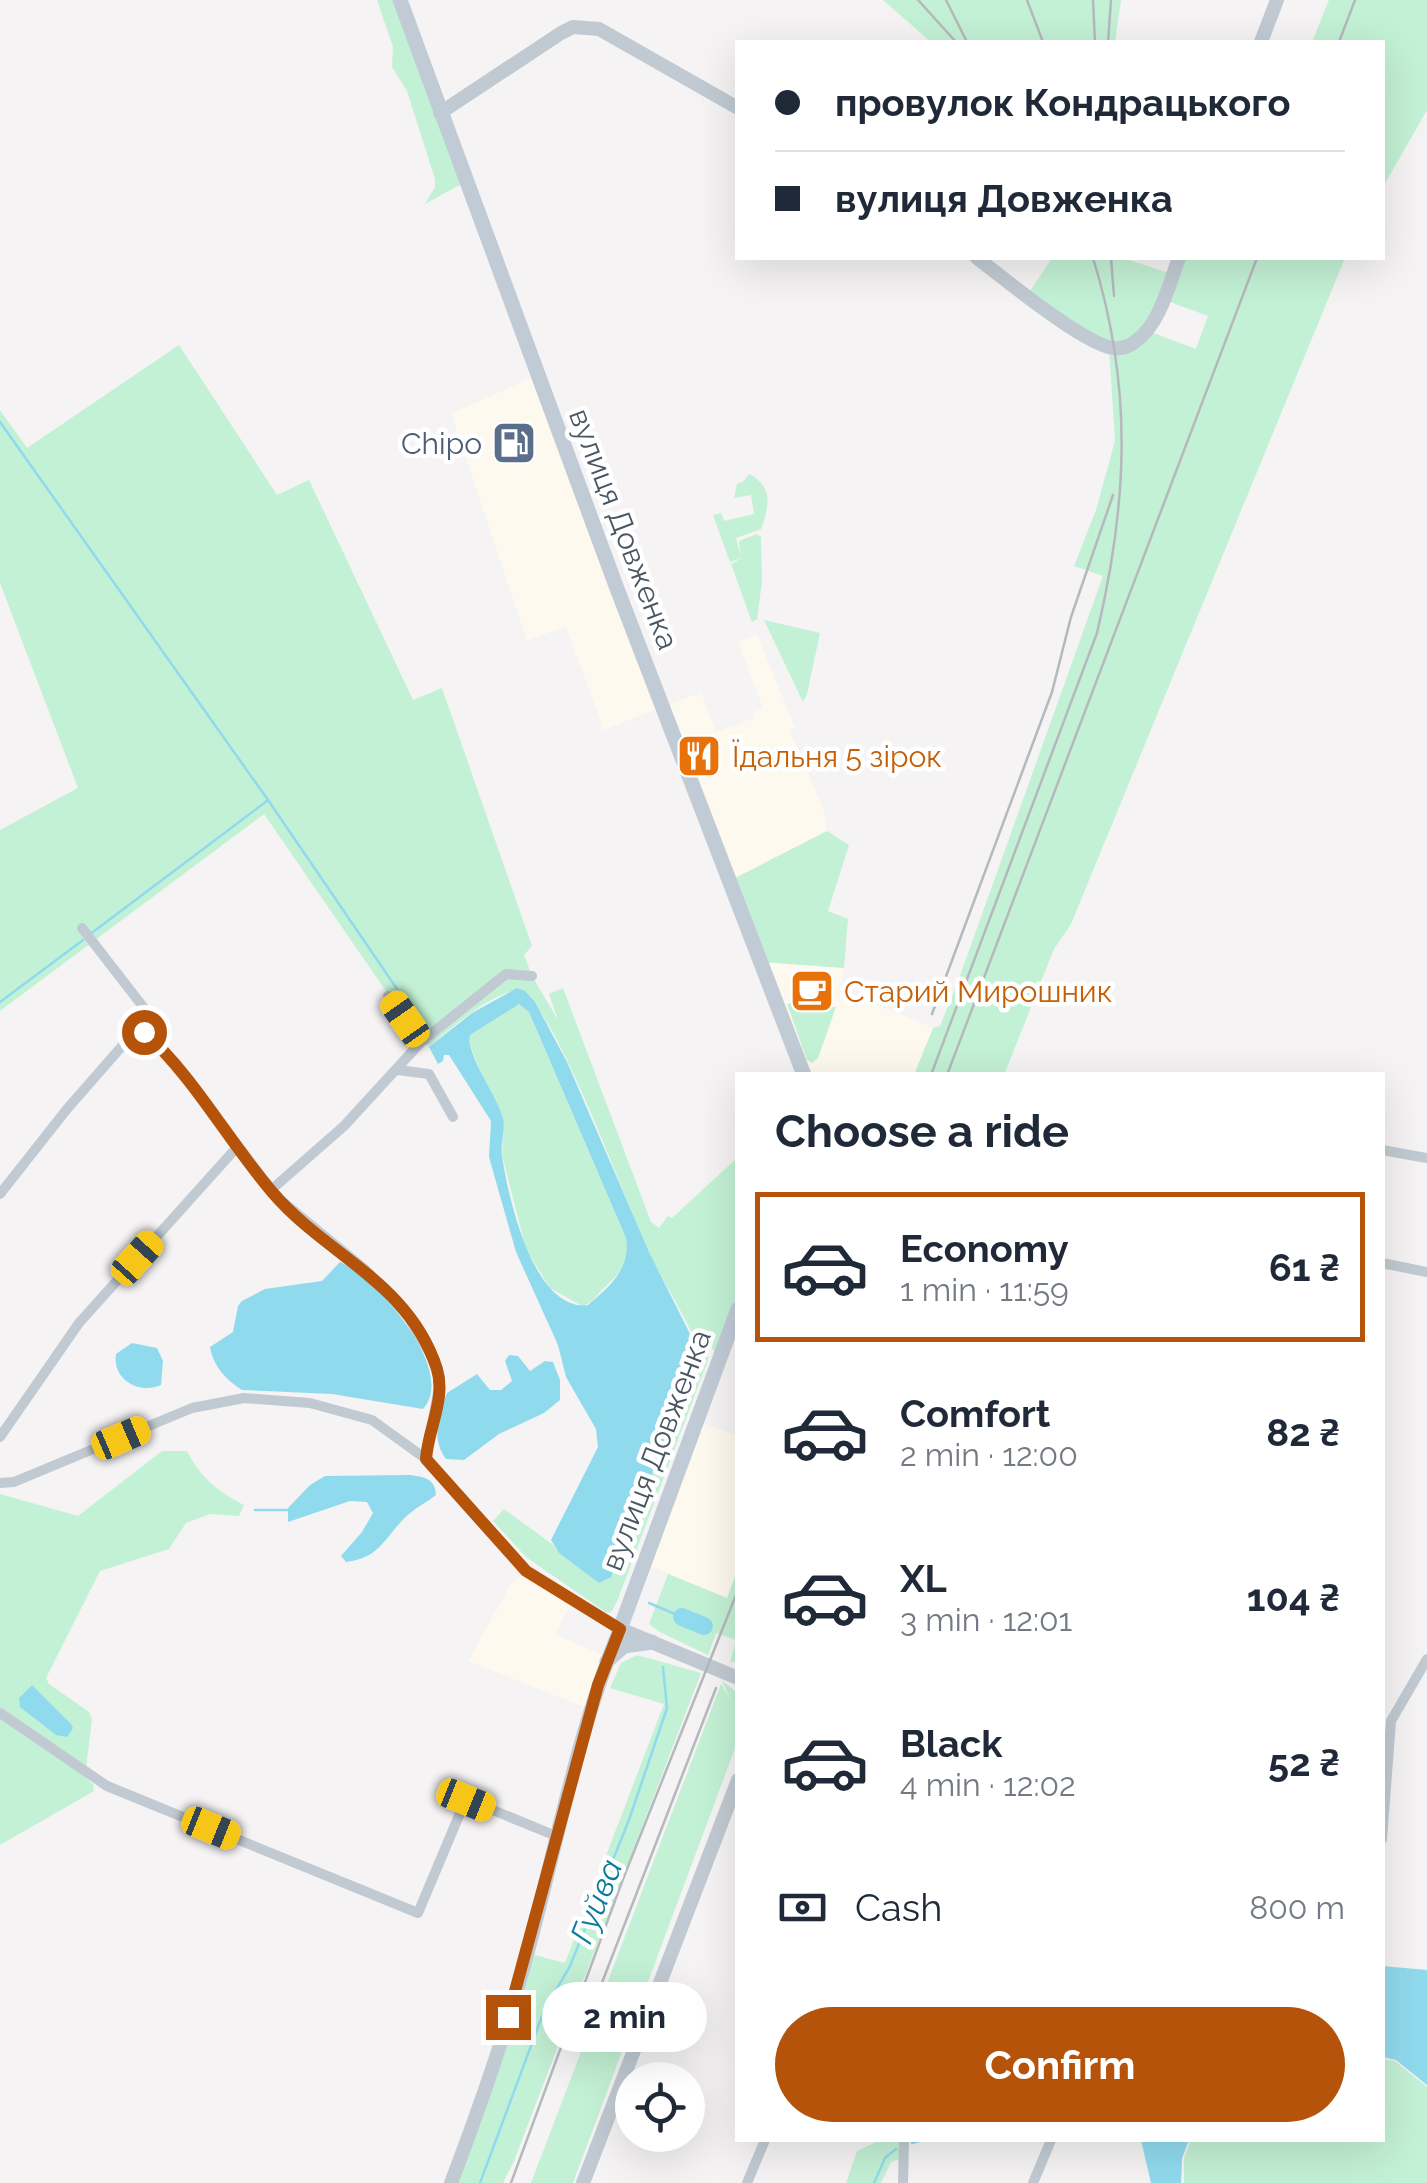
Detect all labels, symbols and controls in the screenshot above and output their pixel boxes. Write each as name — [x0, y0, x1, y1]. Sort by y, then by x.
text: провулок Кондрацького — [835, 80, 1290, 125]
text: вулиця Довженка — [835, 176, 1173, 221]
street label: вулиця Довженка — [562, 404, 686, 654]
fuel station icon: Chipo — [491, 420, 537, 466]
place label: Chipo — [401, 426, 482, 461]
restaurant icon: Їдальня 5 зірок — [676, 733, 722, 779]
place label: Їдальня 5 зірок — [732, 739, 942, 774]
cafe icon: Старий Мирошник — [789, 968, 835, 1014]
place label: Старий Мирошник — [844, 974, 1112, 1009]
car — [376, 986, 434, 1052]
route start — [122, 1010, 167, 1055]
text: Choose a ride — [775, 1105, 1069, 1158]
icon: car — [780, 1222, 870, 1312]
car — [106, 1226, 168, 1290]
text: Economy — [900, 1226, 1069, 1271]
text: 61 ₴ — [1269, 1245, 1340, 1290]
text: 1 min · 11:59 — [900, 1271, 1069, 1308]
street label: вулиця Довженка — [594, 1325, 718, 1575]
icon: car — [780, 1387, 870, 1477]
text: Comfort — [900, 1391, 1050, 1436]
text: 82 ₴ — [1266, 1410, 1340, 1455]
car — [88, 1412, 154, 1464]
text: 2 min · 12:00 — [900, 1436, 1078, 1473]
icon: car — [780, 1552, 870, 1642]
text: XL — [900, 1556, 947, 1601]
text: 104 ₴ — [1247, 1575, 1340, 1620]
text: 3 min · 12:01 — [900, 1601, 1072, 1638]
icon: car — [780, 1717, 870, 1807]
text: Black — [900, 1721, 1002, 1766]
text: 52 ₴ — [1268, 1740, 1340, 1785]
text: 4 min · 12:02 — [900, 1766, 1076, 1803]
car — [433, 1775, 499, 1825]
car — [178, 1803, 244, 1853]
water label: Гуйва — [563, 1854, 629, 1948]
icon: cash — [775, 1880, 830, 1935]
text: Cash — [855, 1885, 942, 1930]
text: 800 m — [1249, 1889, 1345, 1926]
callout: 2 min — [543, 1982, 708, 2052]
route end — [486, 1995, 531, 2040]
text: 2 min — [583, 1998, 666, 2035]
button: Confirm — [775, 2007, 1345, 2122]
map controls — [615, 2062, 705, 2152]
button: locate — [615, 2062, 705, 2152]

